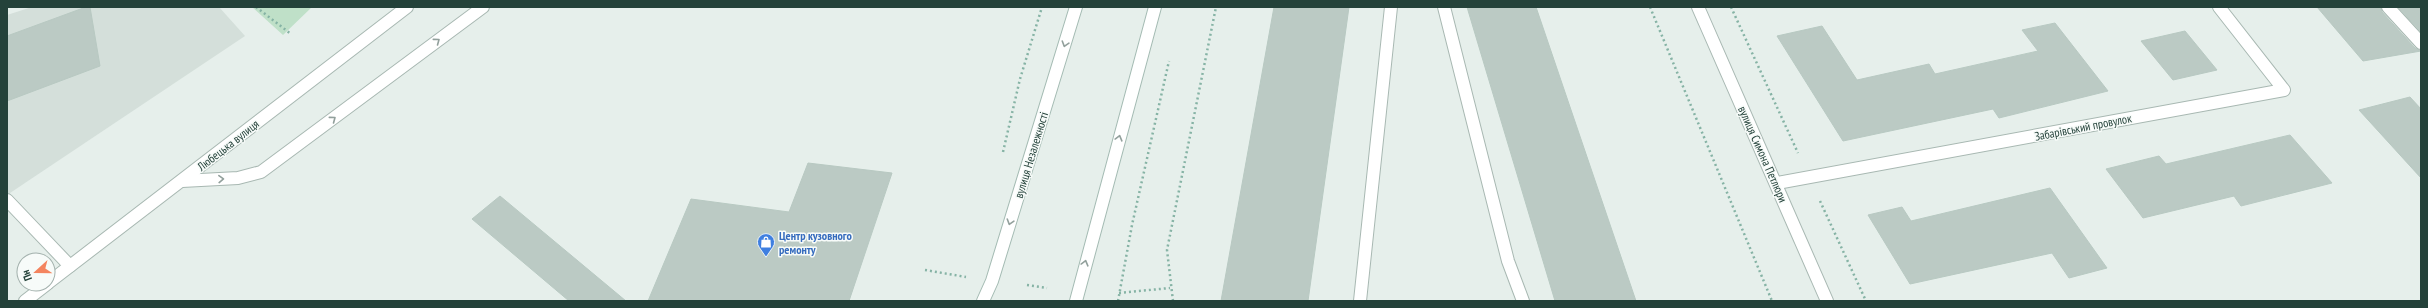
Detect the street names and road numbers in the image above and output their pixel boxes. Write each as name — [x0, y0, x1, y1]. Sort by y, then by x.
street label: вулиця Симона Петлюри — [1735, 104, 1791, 204]
street label: вулиця Незалежності — [1011, 110, 1051, 200]
street label: Забарівський провулок — [2033, 110, 2133, 144]
street label: Любецька вулиця — [193, 116, 262, 174]

